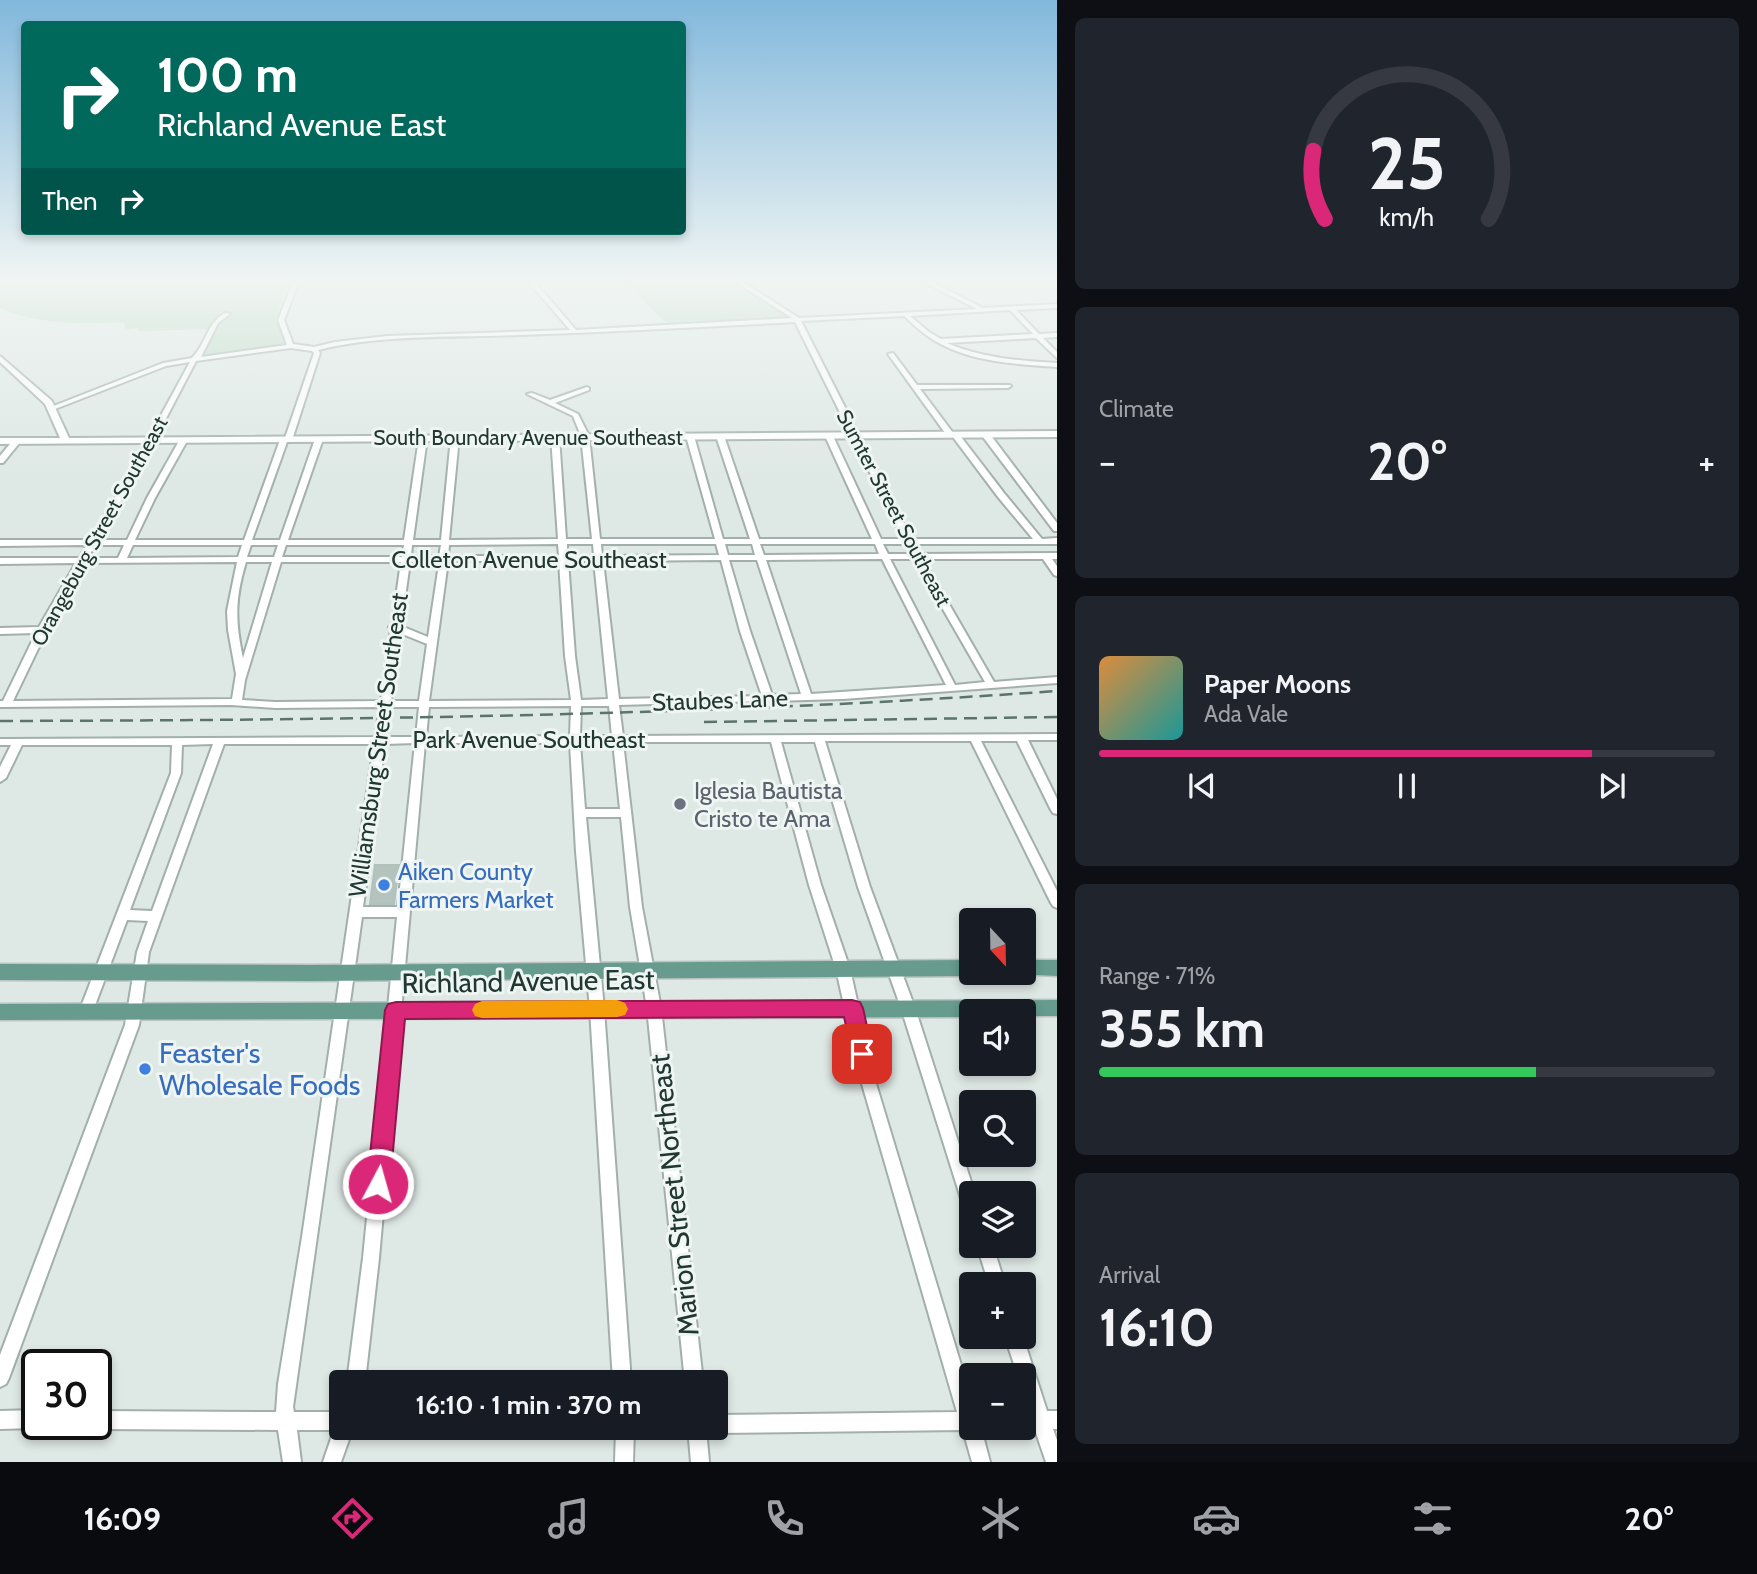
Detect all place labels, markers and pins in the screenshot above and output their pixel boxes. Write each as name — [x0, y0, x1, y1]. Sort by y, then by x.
place label: Iglesia Bautista Cristo te Ama — [694, 776, 843, 833]
marker: Iglesia Bautista Cristo te Ama — [672, 796, 688, 812]
place label: Aiken County Farmers Market — [398, 857, 554, 914]
marker: Aiken County Farmers Market — [376, 877, 392, 893]
pin — [832, 1024, 892, 1084]
place label: Feaster's Wholesale Foods — [159, 1036, 360, 1102]
marker: Feaster's Wholesale Foods — [137, 1061, 153, 1077]

